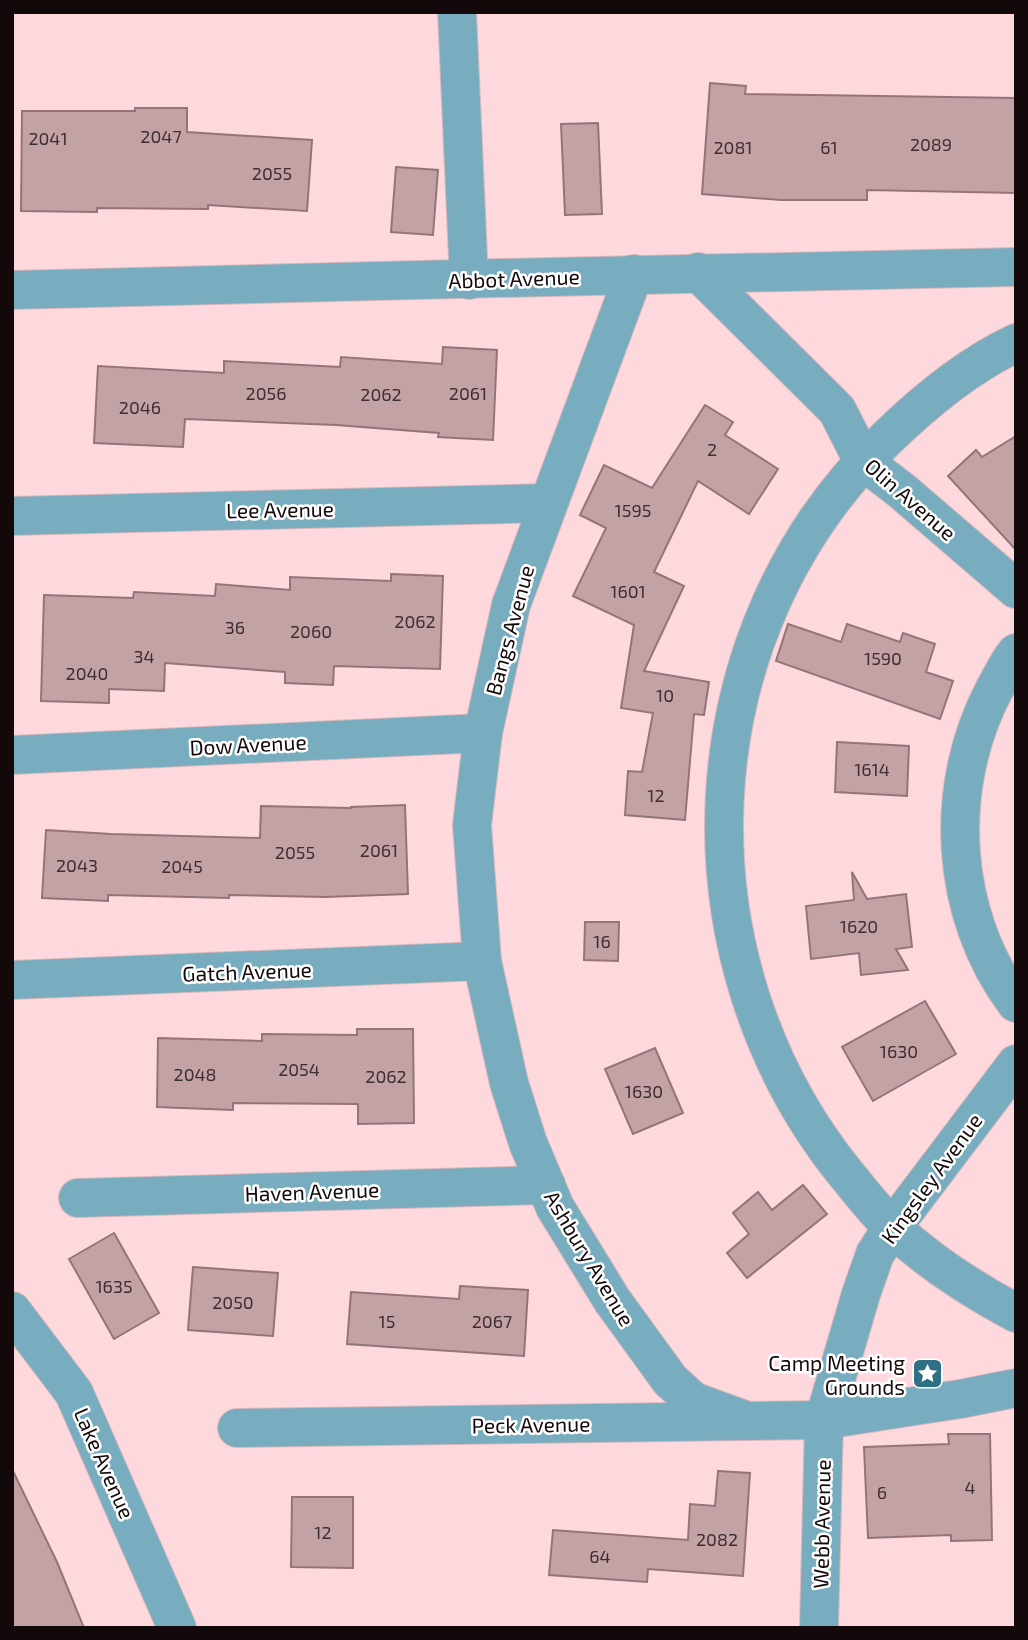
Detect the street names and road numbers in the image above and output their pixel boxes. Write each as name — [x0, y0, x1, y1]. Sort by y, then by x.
street label: Abbot Avenue — [448, 263, 580, 293]
street label: Olin Avenue — [860, 453, 962, 545]
street label: Lee Avenue — [226, 496, 334, 522]
street label: Bangs Avenue — [480, 562, 538, 698]
street label: Dow Avenue — [189, 728, 307, 760]
street label: Gatch Avenue — [182, 956, 312, 986]
street label: Kingsley Avenue — [875, 1108, 987, 1248]
street label: Haven Avenue — [244, 1176, 380, 1206]
street label: Ashbury Avenue — [540, 1186, 640, 1330]
street label: Lake Avenue — [69, 1404, 141, 1522]
street label: Peck Avenue — [471, 1410, 591, 1438]
street label: Webb Avenue — [807, 1459, 835, 1589]

